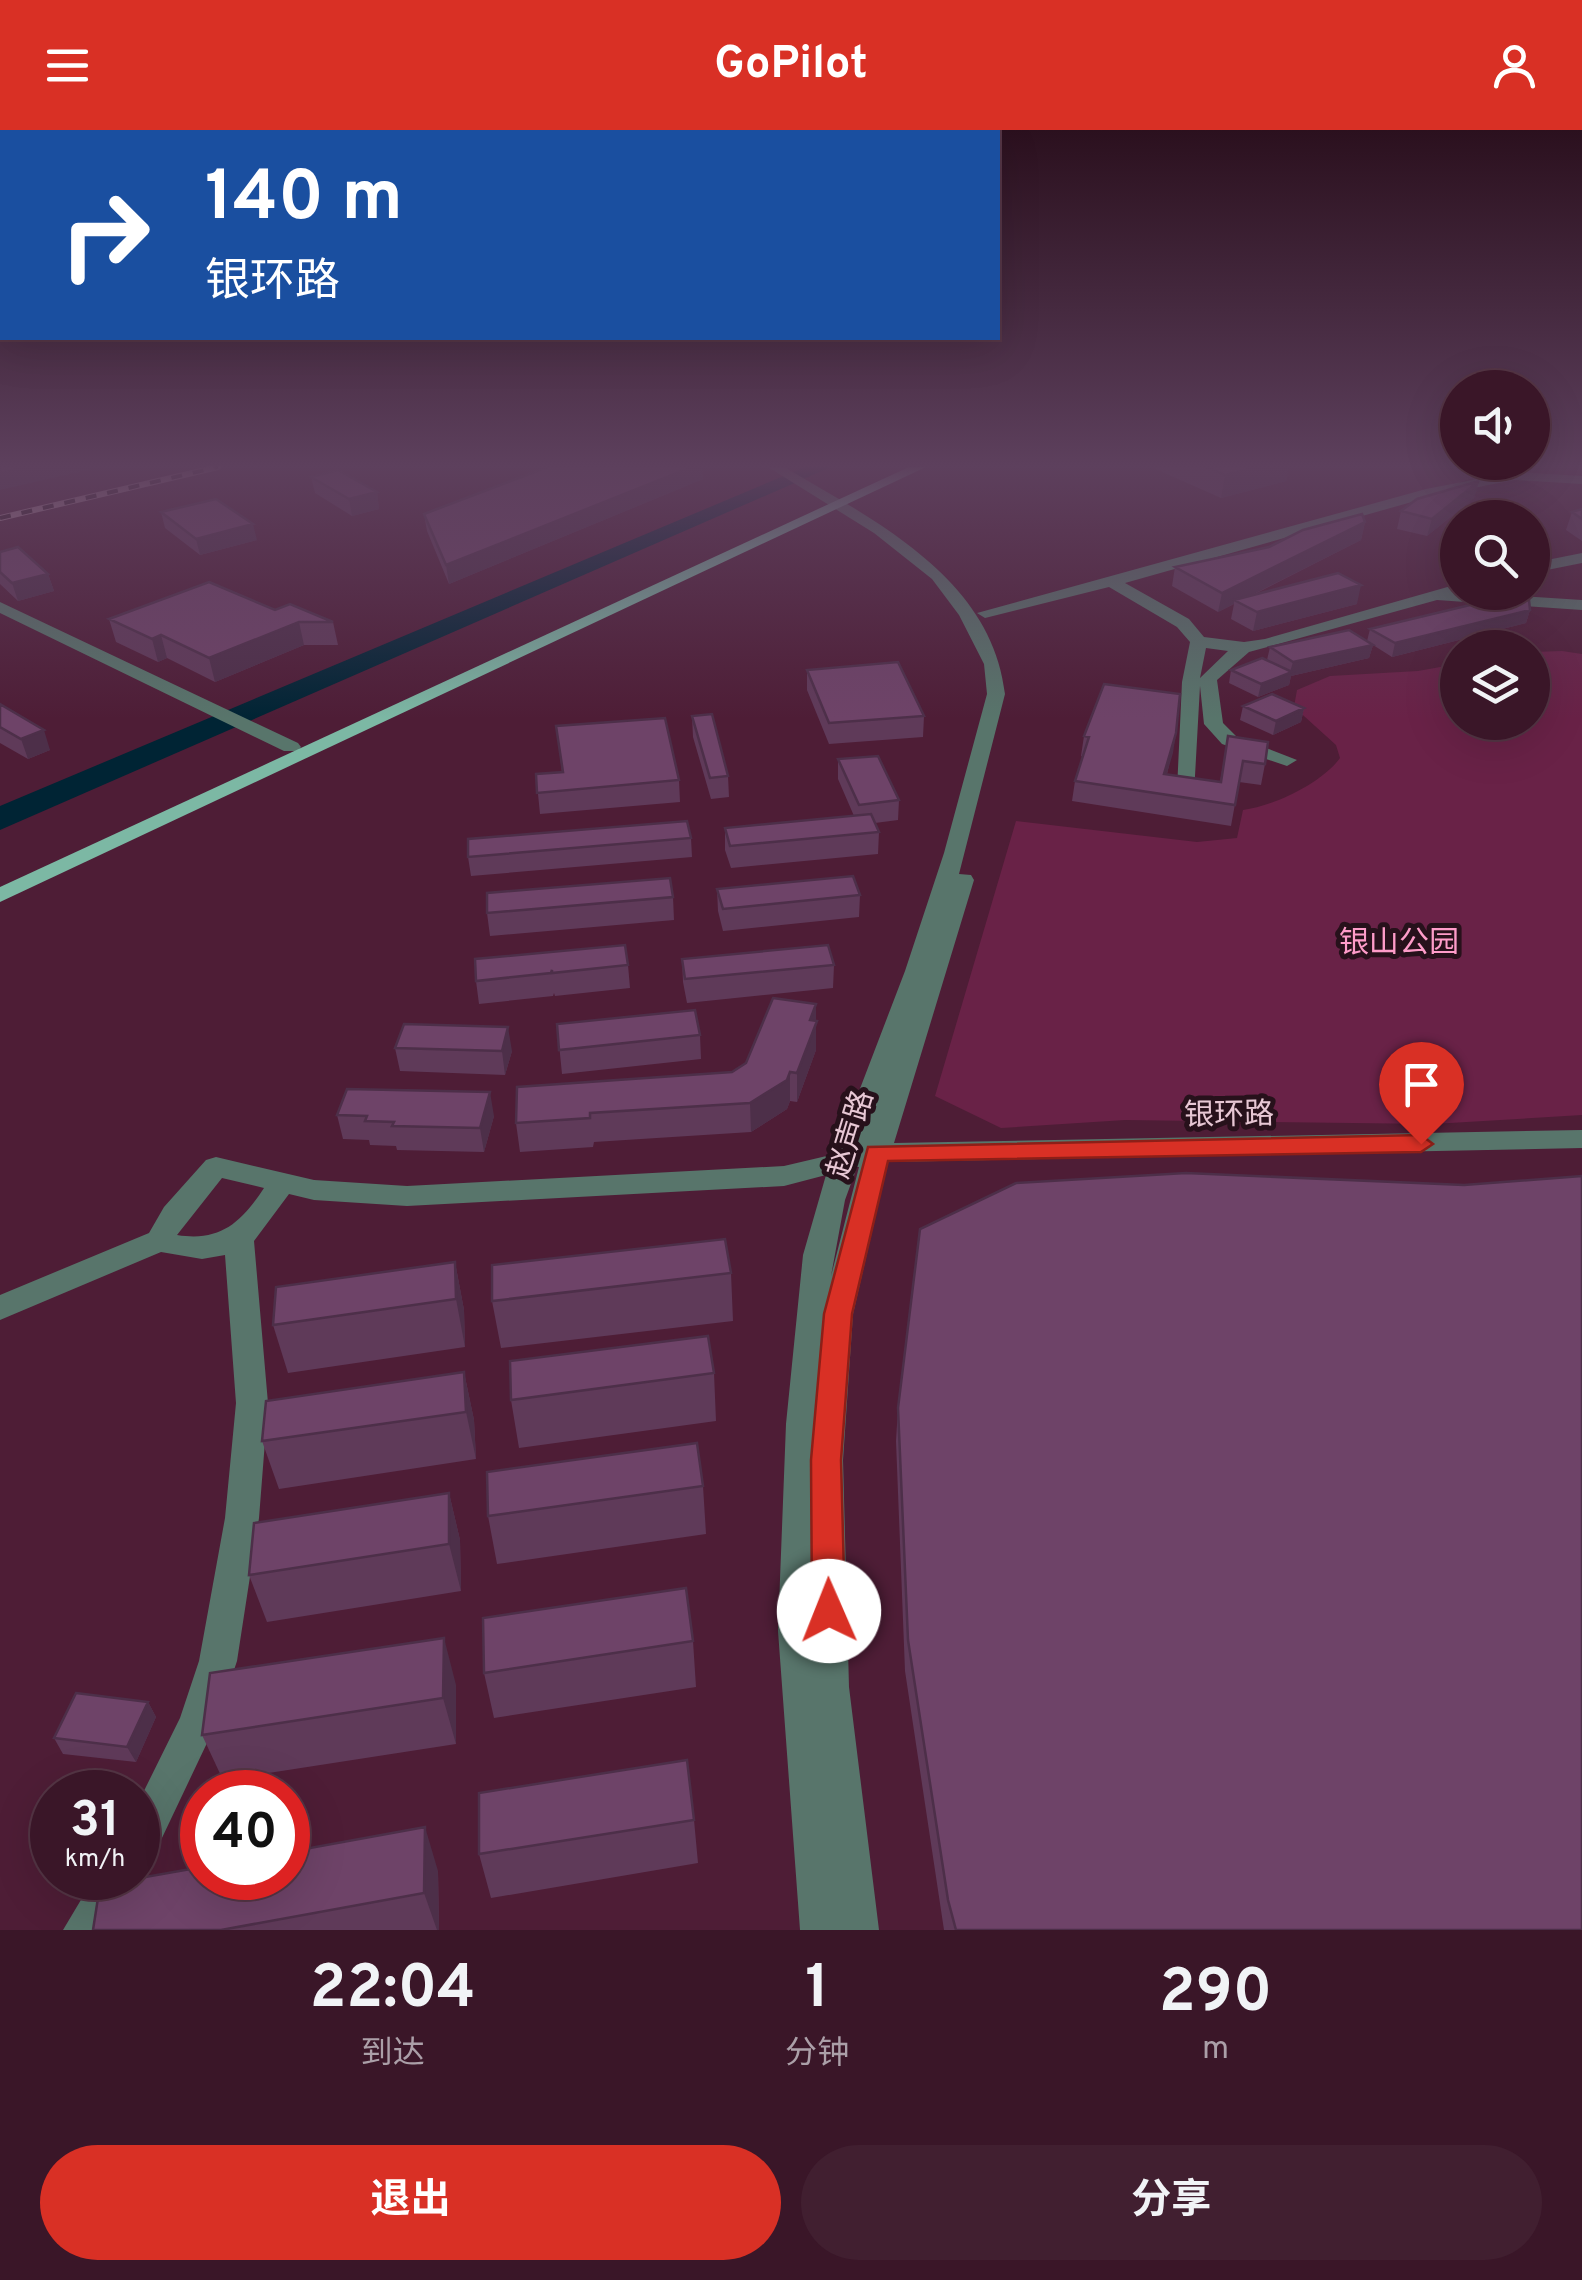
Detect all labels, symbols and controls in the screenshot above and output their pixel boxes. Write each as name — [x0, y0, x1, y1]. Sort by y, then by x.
text: GoPilot — [714, 37, 868, 94]
icon: menu — [40, 38, 95, 93]
icon: person — [1487, 38, 1542, 93]
text: 140 m — [205, 156, 403, 245]
icon: right — [40, 170, 170, 300]
text: 银环路 — [205, 255, 340, 312]
map controls — [1440, 370, 1550, 740]
button: sound — [1440, 370, 1550, 480]
button: search — [1440, 500, 1550, 610]
button: layers — [1440, 630, 1550, 740]
park label: 银山公园 — [1339, 926, 1459, 963]
pin — [1379, 1042, 1464, 1145]
icon: arrive — [1394, 1057, 1449, 1112]
street label: 赵声路 — [822, 1086, 883, 1183]
street label: 银环路 — [1184, 1097, 1274, 1136]
position arrow — [777, 1559, 881, 1663]
speed limit sign: 40 — [180, 1770, 310, 1900]
text: 31 — [70, 1791, 120, 1854]
text: km/h — [65, 1844, 125, 1876]
text: 22:04 — [310, 1953, 476, 2029]
text: 1 — [805, 1953, 829, 2029]
text: 290 — [1159, 1957, 1272, 2033]
text: m — [1202, 2030, 1229, 2070]
text: 到达 — [361, 2035, 425, 2075]
text: 分钟 — [785, 2035, 849, 2075]
button: 退出 — [40, 2145, 781, 2260]
button: 分享 — [801, 2145, 1542, 2260]

